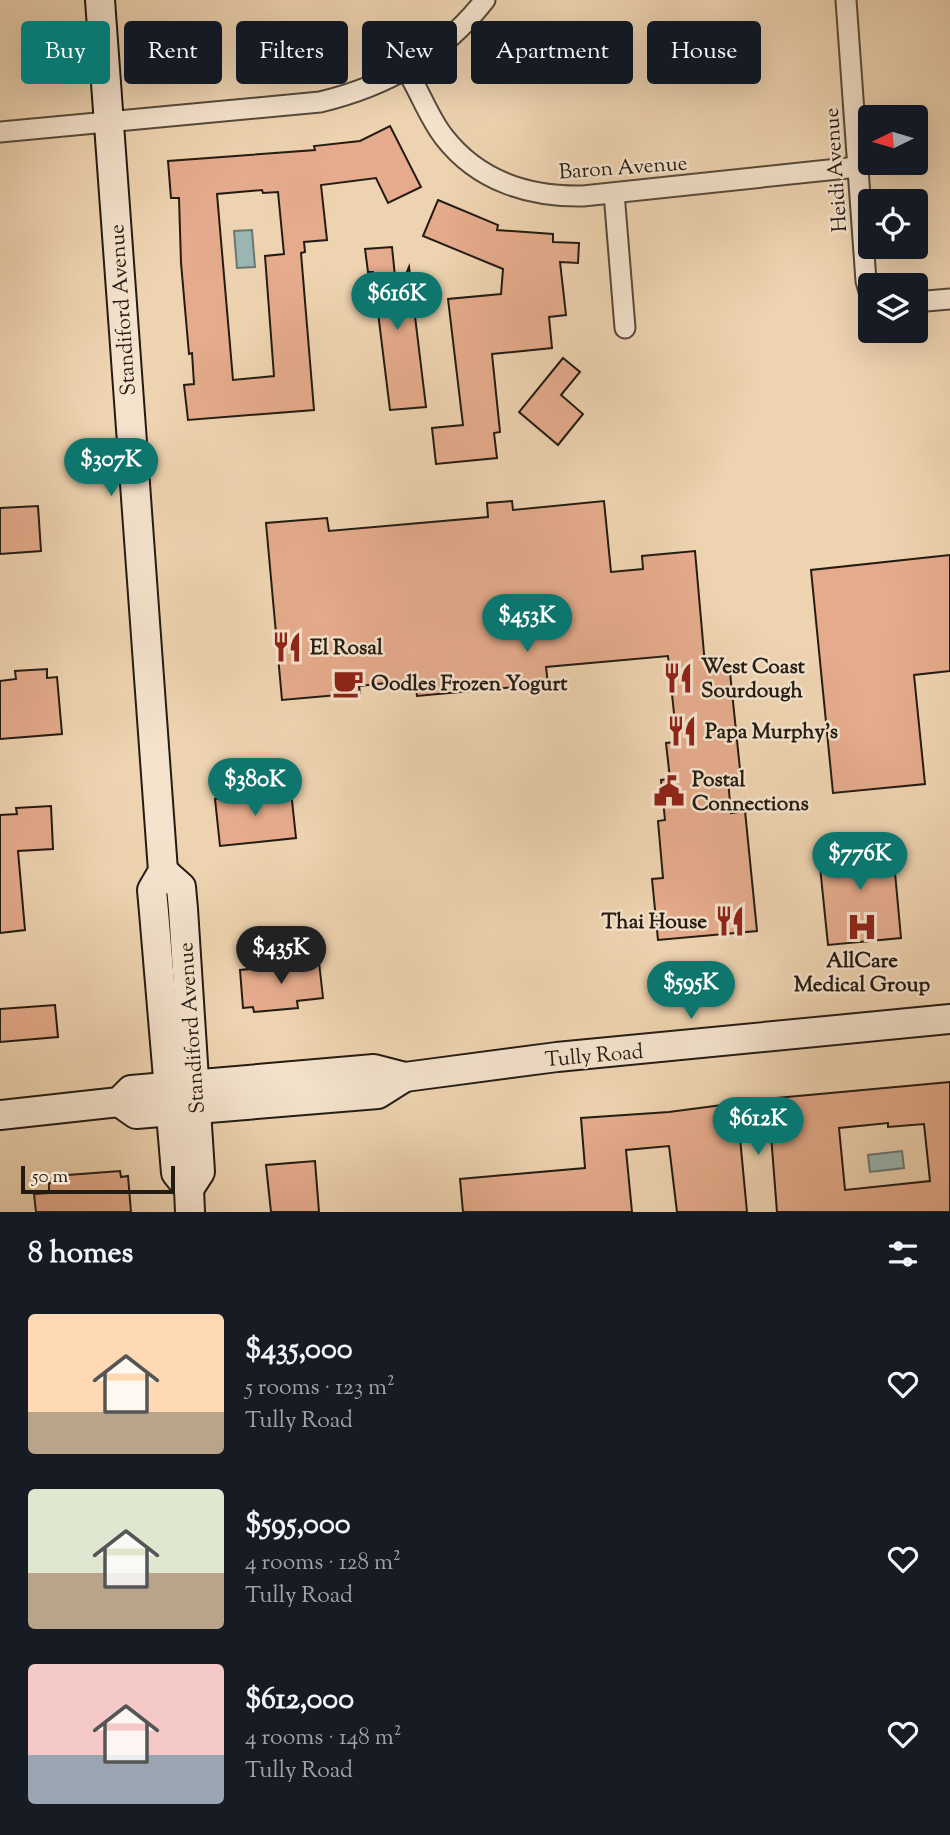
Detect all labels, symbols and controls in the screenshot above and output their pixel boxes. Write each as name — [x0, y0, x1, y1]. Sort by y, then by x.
chip: Buy — [21, 21, 110, 84]
chip: Rent — [124, 21, 222, 84]
chip: Filters — [236, 21, 348, 84]
chip: New — [362, 21, 457, 84]
chip: Apartment — [471, 21, 633, 84]
chip: House — [647, 21, 761, 84]
north arrow — [858, 105, 928, 175]
map controls — [858, 105, 928, 343]
street label: Heidi Avenue — [818, 107, 856, 233]
street label: Baron Avenue — [558, 150, 689, 188]
button: locate — [858, 189, 928, 259]
street label: Standiford Avenue — [103, 223, 145, 397]
pin: $616K — [348, 272, 446, 332]
button: layers — [858, 273, 928, 343]
text: $616K — [367, 278, 427, 311]
pin: $307K — [62, 438, 160, 498]
text: $307K — [80, 444, 142, 477]
pin: $453K — [478, 594, 576, 654]
text: $453K — [498, 600, 556, 633]
restaurant icon: El Rosal — [270, 630, 304, 664]
place label: El Rosal — [310, 634, 383, 664]
place label: West Coast Sourdough — [701, 653, 806, 707]
restaurant icon: West Coast Sourdough — [661, 661, 695, 695]
cafe icon: Oodles Frozen Yogurt — [331, 666, 365, 700]
place label: Oodles Frozen Yogurt — [371, 670, 568, 700]
restaurant icon: Papa Murphy's — [665, 714, 699, 748]
place label: Papa Murphy's — [705, 718, 838, 748]
pin: $380K — [206, 758, 304, 818]
text: $380K — [224, 764, 286, 797]
place label: Postal Connections — [692, 766, 809, 820]
public building icon: Postal Connections — [652, 774, 686, 808]
pin: $776K — [811, 832, 909, 892]
text: $776K — [828, 838, 892, 871]
restaurant icon: Thai House — [713, 904, 747, 938]
place label: Thai House — [602, 908, 707, 938]
hospital icon: AllCare Medical Group — [845, 910, 879, 944]
pin: $435K — [232, 926, 330, 986]
text: $435K — [252, 932, 310, 965]
street label: Standiford Avenue — [172, 941, 214, 1115]
place label: AllCare Medical Group — [794, 947, 930, 1001]
pin: $595K — [642, 962, 740, 1021]
text: $595K — [663, 967, 719, 1000]
street label: Tully Road — [544, 1038, 645, 1076]
pin: $612K — [709, 1098, 807, 1157]
text: $612K — [729, 1103, 787, 1136]
scale bar — [21, 1163, 175, 1195]
text: 50 m — [32, 1164, 68, 1191]
text: 8 homes — [28, 1233, 133, 1276]
icon: filters — [884, 1235, 922, 1273]
text: $435,000 — [245, 1329, 353, 1372]
icon: home — [84, 1342, 168, 1426]
icon: heart — [884, 1365, 922, 1403]
text: 5 rooms · 123 m² — [245, 1372, 395, 1405]
text: Tully Road — [245, 1405, 353, 1438]
text: $595,000 — [245, 1504, 351, 1547]
icon: home — [84, 1517, 168, 1601]
icon: heart — [884, 1540, 922, 1578]
text: 4 rooms · 128 m² — [245, 1547, 401, 1580]
text: Tully Road — [245, 1580, 353, 1613]
text: $612,000 — [245, 1679, 354, 1722]
icon: home — [84, 1692, 168, 1776]
icon: heart — [884, 1715, 922, 1753]
text: 4 rooms · 148 m² — [245, 1722, 402, 1755]
text: Tully Road — [245, 1755, 353, 1788]

